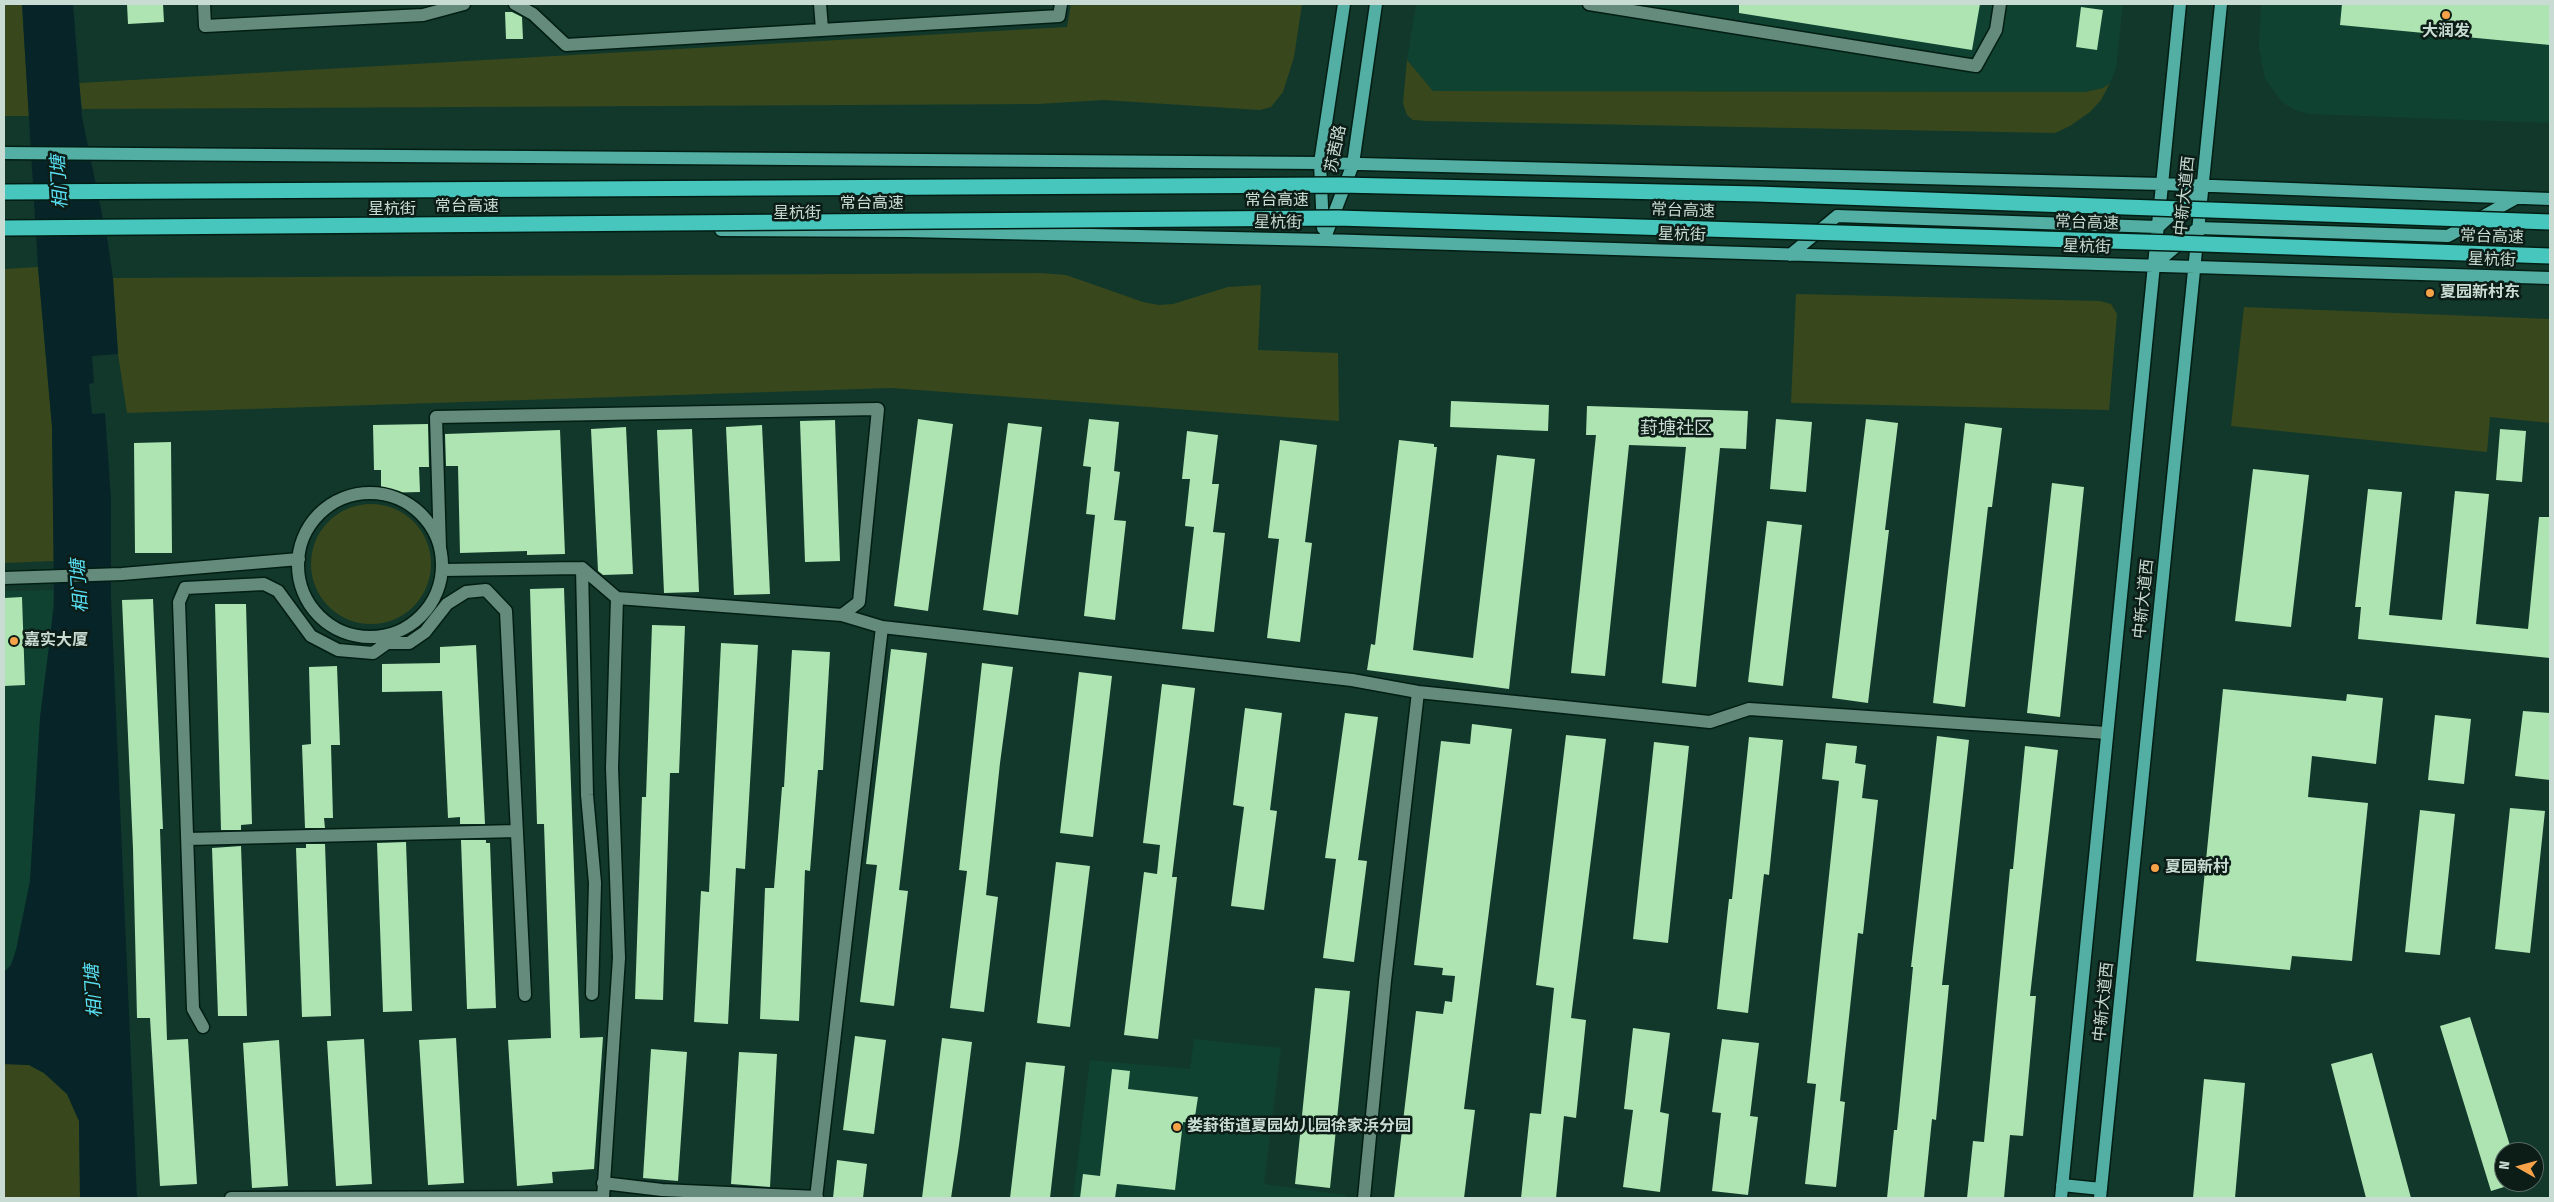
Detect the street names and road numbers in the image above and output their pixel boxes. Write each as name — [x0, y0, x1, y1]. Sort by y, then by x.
street label: 苏茜路 — [1322, 124, 1350, 174]
street label: 中新大道西 — [2171, 155, 2199, 237]
street label: 常台高速 — [1245, 191, 1309, 211]
street label: 常台高速 — [840, 194, 904, 214]
street label: 常台高速 — [435, 197, 499, 217]
street label: 星杭街 — [368, 200, 416, 220]
street label: 常台高速 — [1651, 200, 1715, 222]
street label: 星杭街 — [773, 204, 821, 224]
street label: 常台高速 — [2055, 212, 2119, 234]
street label: 星杭街 — [1254, 213, 1302, 233]
street label: 星杭街 — [1658, 225, 1706, 245]
street label: 常台高速 — [2460, 226, 2524, 248]
street label: 星杭街 — [2063, 237, 2111, 257]
street label: 星杭街 — [2468, 250, 2516, 270]
street label: 中新大道西 — [2130, 558, 2158, 640]
street label: 中新大道西 — [2090, 961, 2118, 1043]

